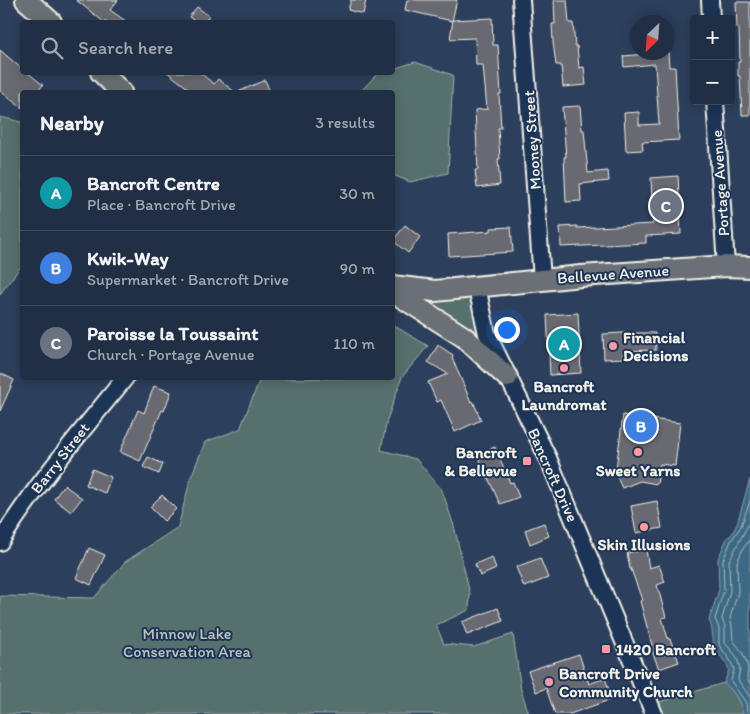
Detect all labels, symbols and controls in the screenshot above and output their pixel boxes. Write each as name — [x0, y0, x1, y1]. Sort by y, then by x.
north arrow — [630, 15, 675, 60]
map controls — [690, 15, 735, 105]
button: + — [690, 15, 735, 60]
search box — [20, 20, 395, 75]
icon: search — [38, 34, 66, 62]
text: Search here — [78, 36, 173, 59]
button: − — [690, 60, 735, 105]
street label: Mooney Street — [519, 90, 545, 190]
text: Nearby — [40, 110, 104, 135]
text: 3 results — [315, 113, 375, 132]
street label: Portage Avenue — [707, 129, 733, 237]
text: Bancroft Centre — [87, 172, 220, 195]
text: A — [51, 184, 61, 203]
text: 30 m — [339, 184, 375, 203]
pin: C — [650, 187, 682, 225]
text: Place · Bancroft Drive — [87, 195, 236, 214]
text: Kwik-Way — [87, 247, 169, 270]
text: B — [51, 259, 61, 278]
text: 90 m — [340, 259, 375, 278]
street label: Bellevue Avenue — [556, 261, 670, 287]
text: Supermarket · Bancroft Drive — [87, 270, 289, 289]
your location — [494, 317, 520, 343]
text: Paroisse la Toussaint — [87, 322, 258, 345]
pin: A — [548, 325, 580, 363]
place label: Financial Decisions — [623, 328, 688, 365]
text: C — [51, 334, 61, 353]
text: 110 m — [333, 334, 375, 353]
marker: Financial Decisions — [607, 340, 619, 352]
text: Church · Portage Avenue — [87, 345, 255, 364]
marker: Bancroft Laundromat — [558, 362, 570, 374]
place label: Bancroft Laundromat — [521, 377, 607, 414]
pin: B — [625, 407, 657, 445]
street label: Barry Street — [26, 419, 94, 497]
street label: Bancroft Drive — [524, 425, 582, 525]
place label: Bancroft & Bellevue — [445, 443, 517, 480]
marker: Sweet Yarns — [632, 446, 644, 458]
marker: Bancroft & Bellevue — [521, 455, 533, 467]
place label: Sweet Yarns — [596, 461, 680, 480]
marker: Skin Illusions — [638, 521, 650, 533]
place label: Skin Illusions — [598, 535, 690, 554]
park label: Minnow Lake Conservation Area — [123, 624, 252, 661]
place label: 1420 Bancroft — [616, 640, 716, 659]
marker: 1420 Bancroft — [600, 643, 612, 655]
place label: Bancroft Drive Community Church — [559, 664, 693, 702]
marker: Bancroft Drive Community Church — [543, 676, 555, 688]

